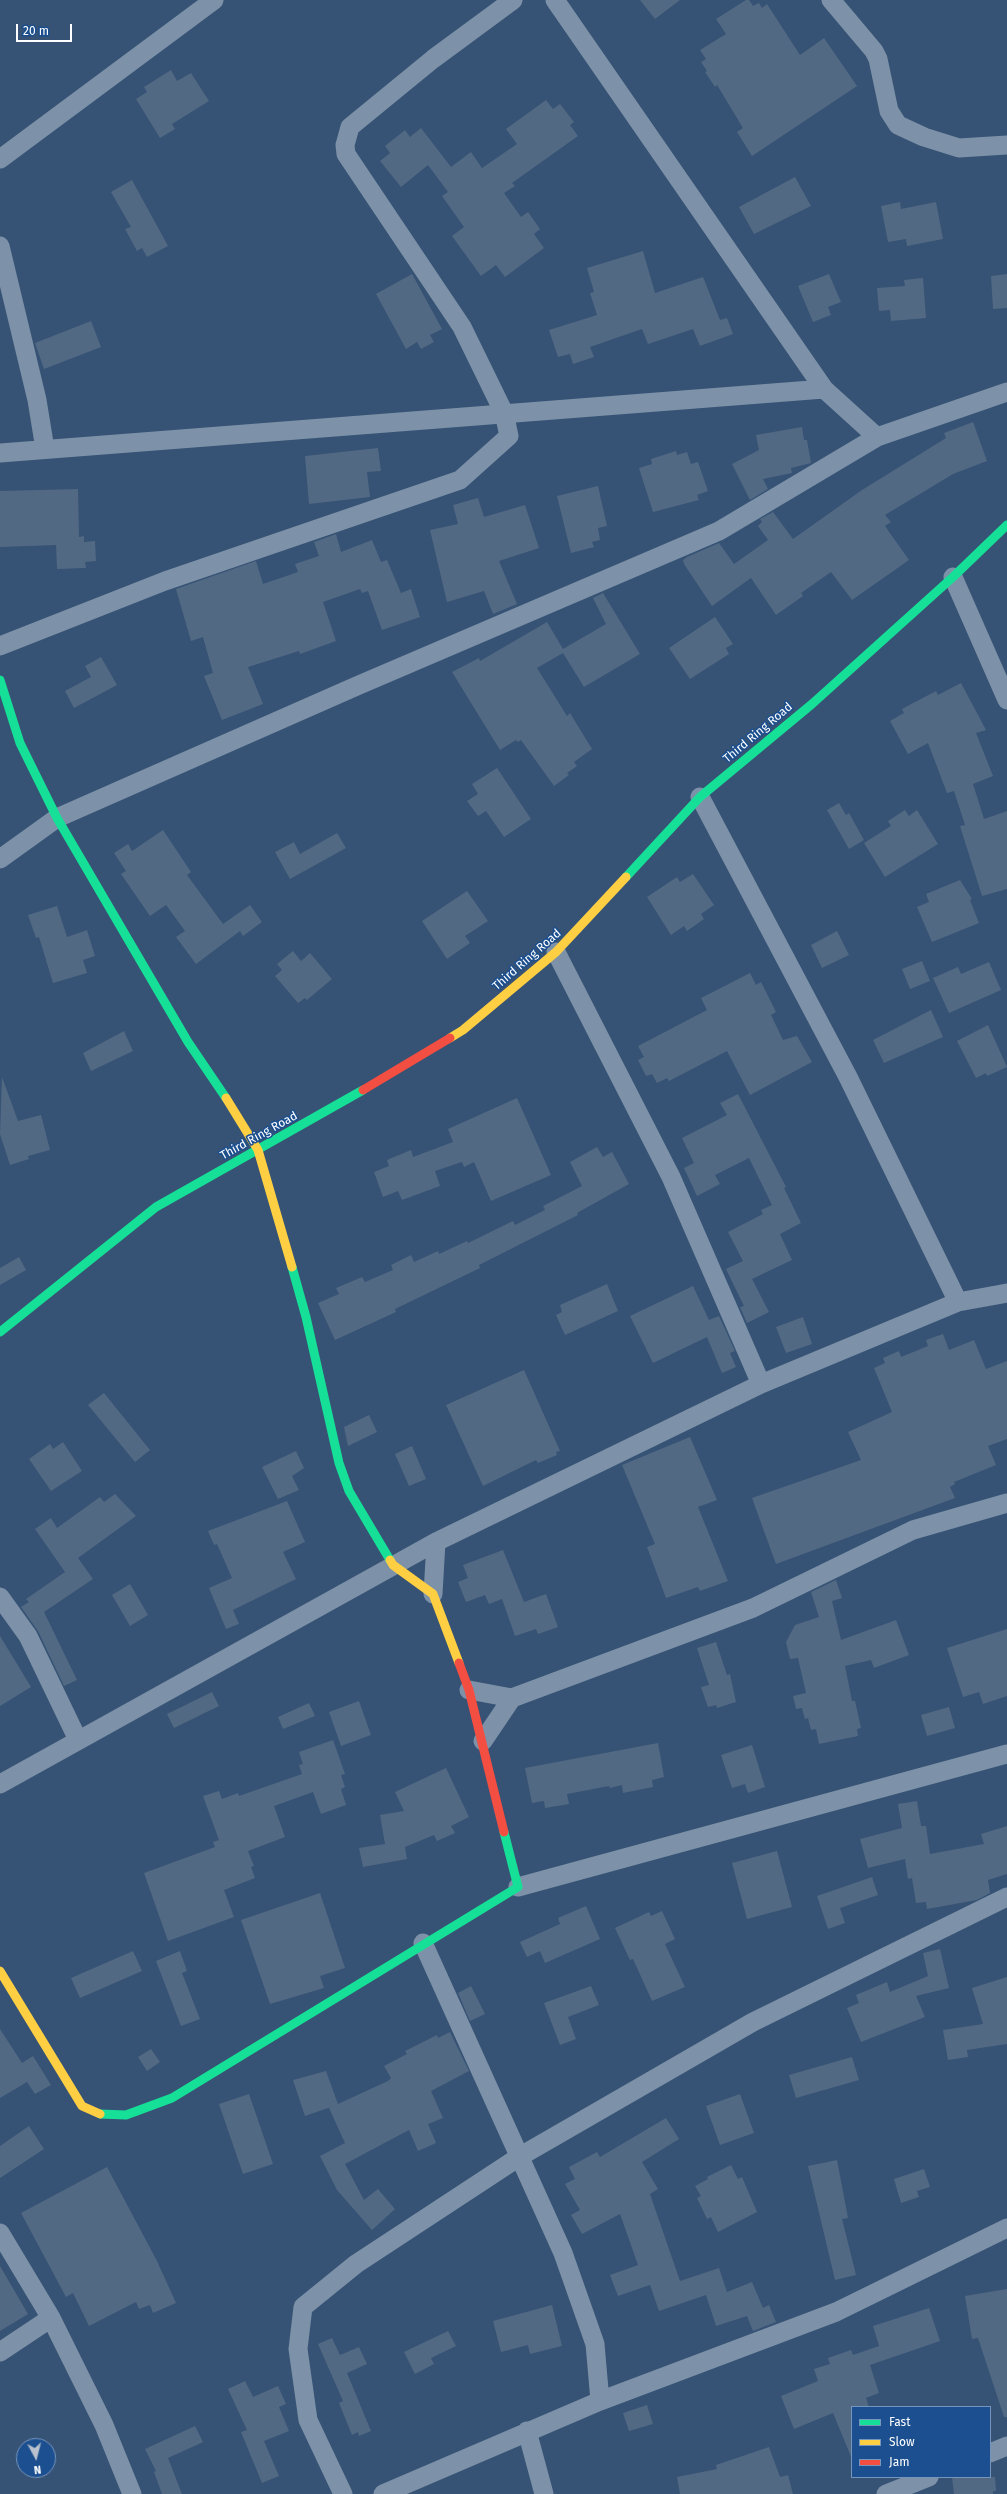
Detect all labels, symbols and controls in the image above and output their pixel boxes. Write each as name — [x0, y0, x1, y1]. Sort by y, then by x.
scale bar — [18, 16, 74, 42]
text: 20 m — [23, 24, 49, 38]
street label: Third Ring Road — [720, 700, 796, 766]
street label: Third Ring Road — [490, 926, 564, 994]
street label: Third Ring Road — [218, 1109, 300, 1163]
legend — [851, 2406, 991, 2478]
text: Fast — [889, 2415, 911, 2429]
text: Slow — [889, 2435, 915, 2449]
north arrow — [16, 2438, 56, 2478]
text: Jam — [889, 2455, 909, 2469]
text: N — [33, 2463, 42, 2476]

